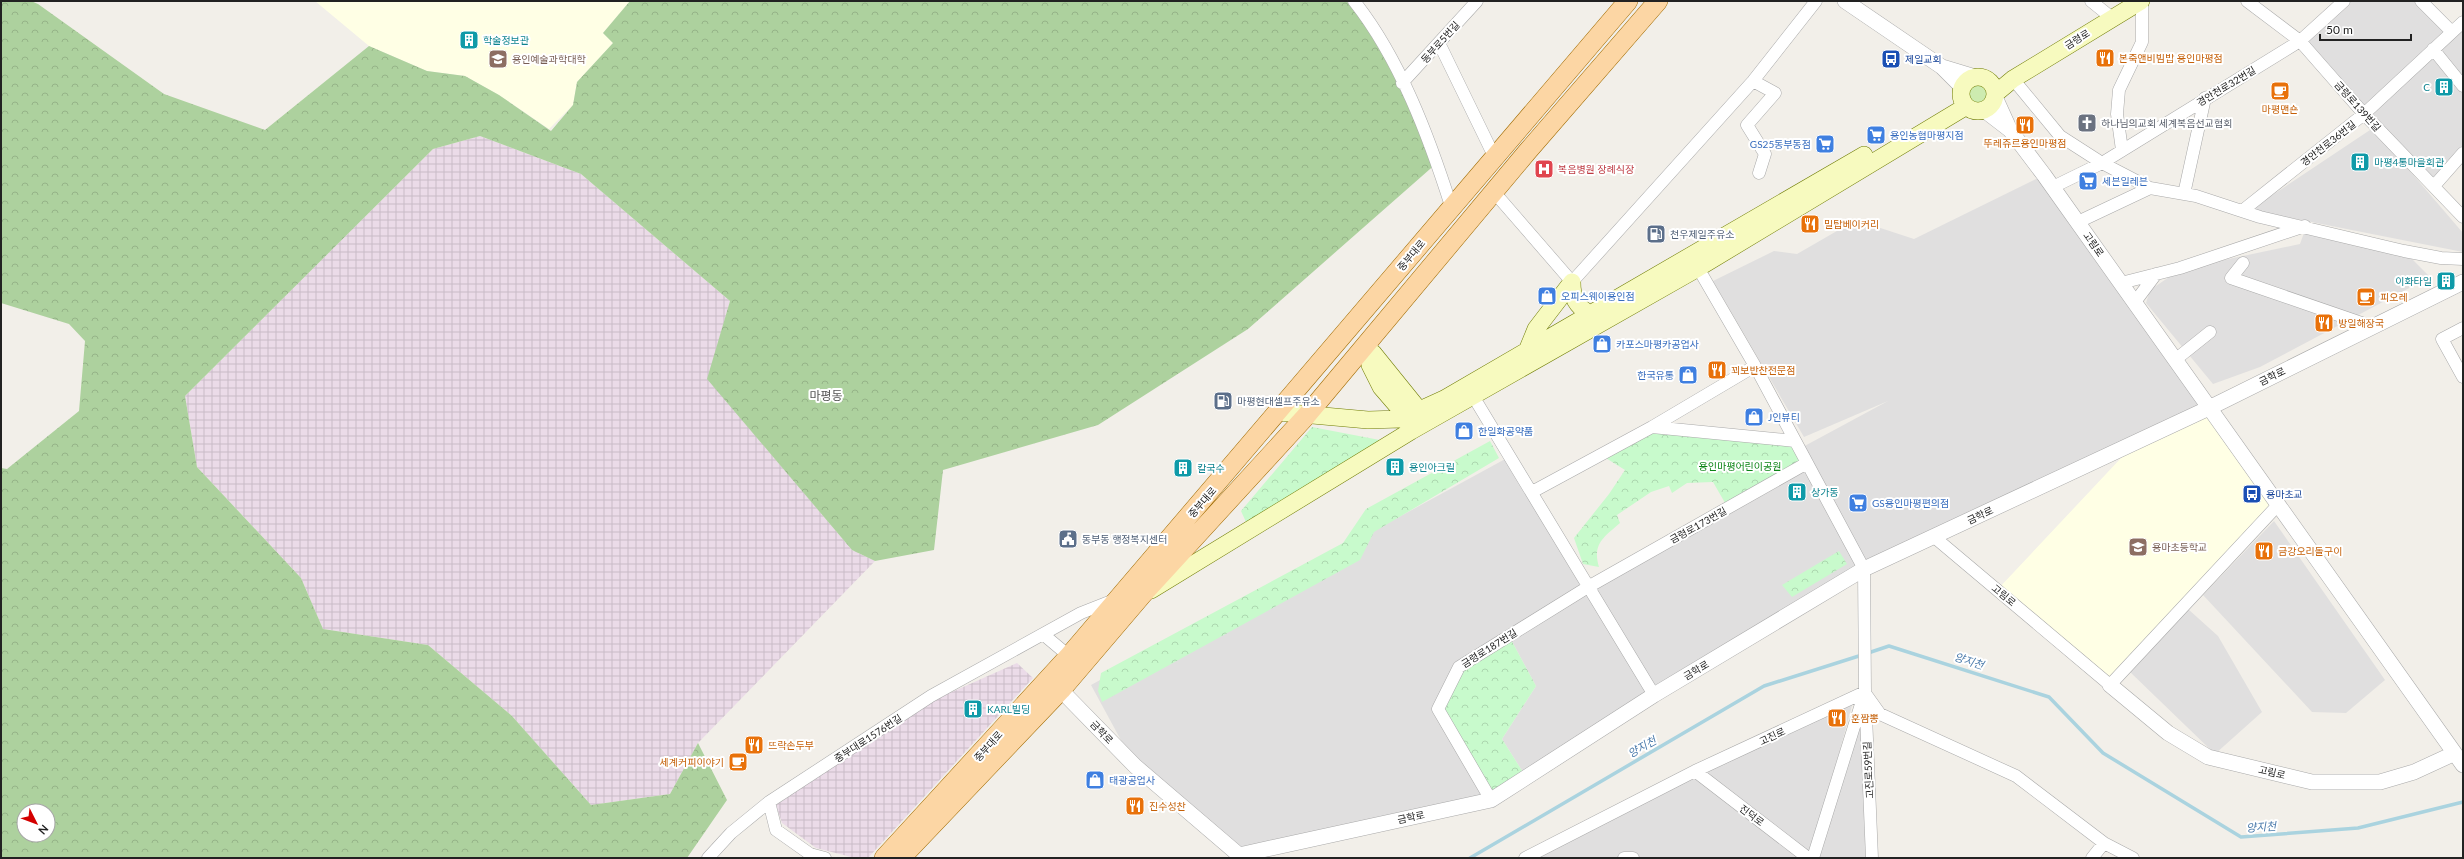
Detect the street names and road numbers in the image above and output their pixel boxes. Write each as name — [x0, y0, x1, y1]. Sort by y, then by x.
street label: 동부로5번길 — [1418, 19, 1462, 65]
street label: 금령로 — [2062, 27, 2092, 51]
street label: 경안천로32번길 — [2194, 64, 2258, 108]
street label: 금령로139번길 — [2332, 78, 2384, 134]
street label: 경안천로36번길 — [2298, 118, 2358, 168]
street label: 고림로 — [2081, 229, 2107, 259]
street label: 중부대로 — [1395, 237, 1427, 273]
street label: 금학로 — [2257, 365, 2287, 387]
street label: 중부대로 — [1185, 484, 1219, 520]
street label: 금령로173번길 — [1667, 504, 1729, 546]
street label: 금학로 — [1965, 504, 1995, 526]
street label: 고림로 — [1990, 582, 2018, 608]
street label: 금령로187번길 — [1459, 626, 1519, 670]
street label: 금학로 — [1681, 658, 1711, 682]
street label: 중부대로1576번길 — [832, 712, 904, 764]
street label: 금학로 — [1088, 718, 1116, 746]
street label: 고진로 — [1757, 725, 1787, 747]
street label: 중부대로 — [971, 728, 1005, 764]
street label: 고진로59번길 — [1861, 741, 1875, 799]
street label: 고림로 — [2257, 763, 2287, 781]
street label: 진덕로 — [1737, 802, 1767, 828]
street label: 금학로 — [1396, 808, 1426, 826]

